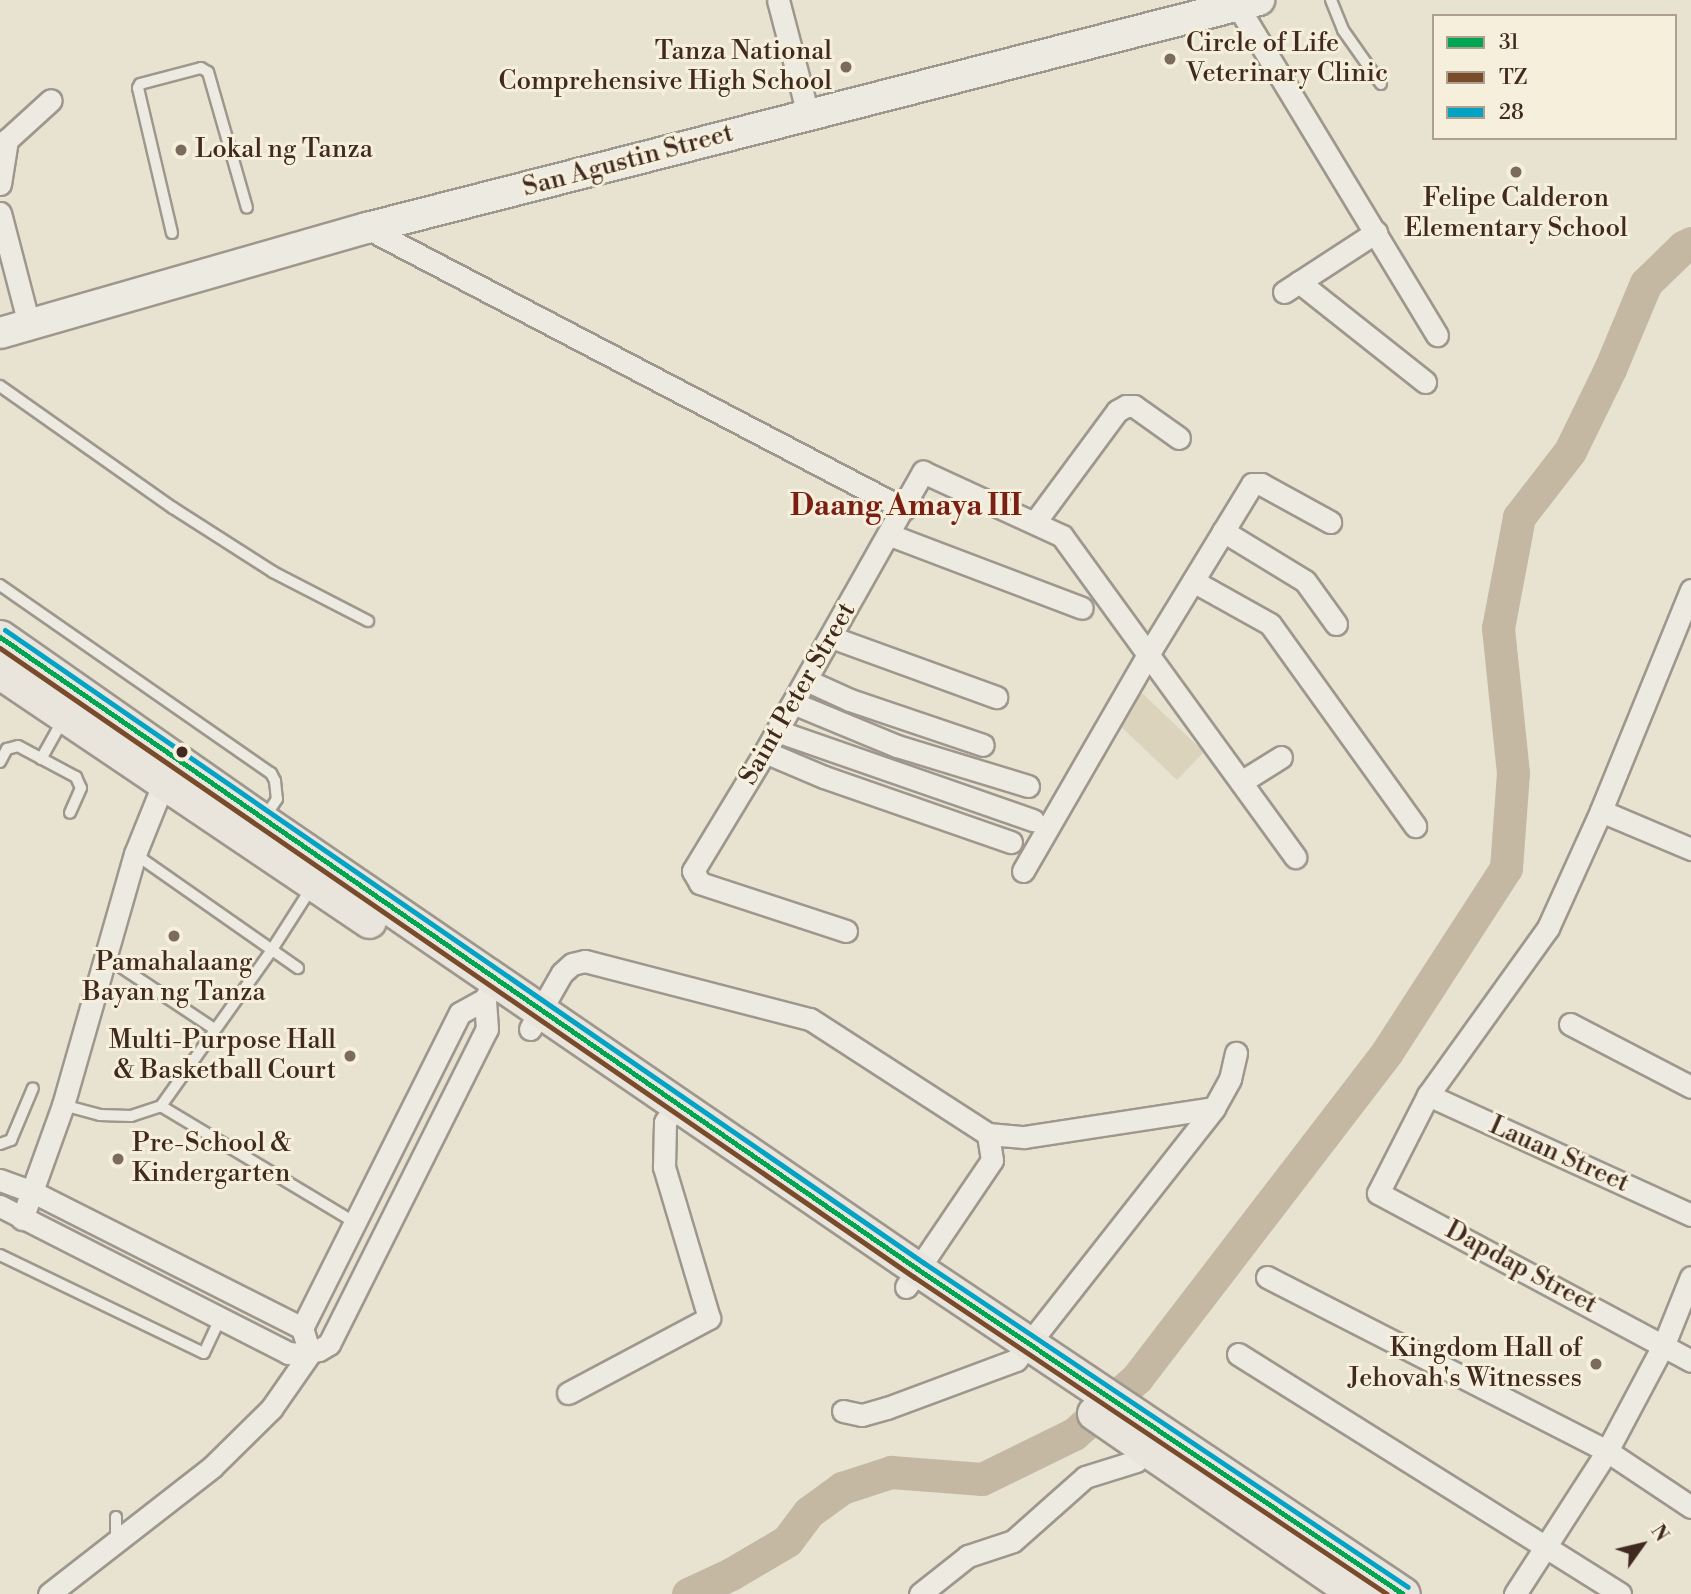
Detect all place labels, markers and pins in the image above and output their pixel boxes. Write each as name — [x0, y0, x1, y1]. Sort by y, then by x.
place label: Circle of Life Veterinary Clinic — [1186, 28, 1388, 90]
place label: Tanza National Comprehensive High School — [499, 36, 832, 98]
marker: Circle of Life Veterinary Clinic — [1160, 49, 1180, 69]
marker: Tanza National Comprehensive High School — [838, 59, 854, 75]
place label: Lokal ng Tanza — [195, 134, 373, 166]
marker: Lokal ng Tanza — [173, 142, 189, 158]
marker: Felipe Calderon Elementary School — [1508, 164, 1524, 180]
place label: Felipe Calderon Elementary School — [1404, 183, 1628, 244]
unlabelled marker — [175, 745, 189, 759]
marker: Pamahalaang Bayan ng Tanza — [166, 928, 182, 944]
place label: Pamahalaang Bayan ng Tanza — [82, 947, 266, 1009]
place label: Multi-Purpose Hall & Basketball Court — [109, 1025, 336, 1086]
marker: Multi-Purpose Hall & Basketball Court — [342, 1048, 358, 1064]
place label: Pre-School & Kindergarten — [132, 1128, 291, 1190]
marker: Pre-School & Kindergarten — [110, 1151, 126, 1167]
place label: Kingdom Hall of Jehovah's Witnesses — [1348, 1333, 1582, 1394]
marker: Kingdom Hall of Jehovah's Witnesses — [1588, 1356, 1604, 1372]

